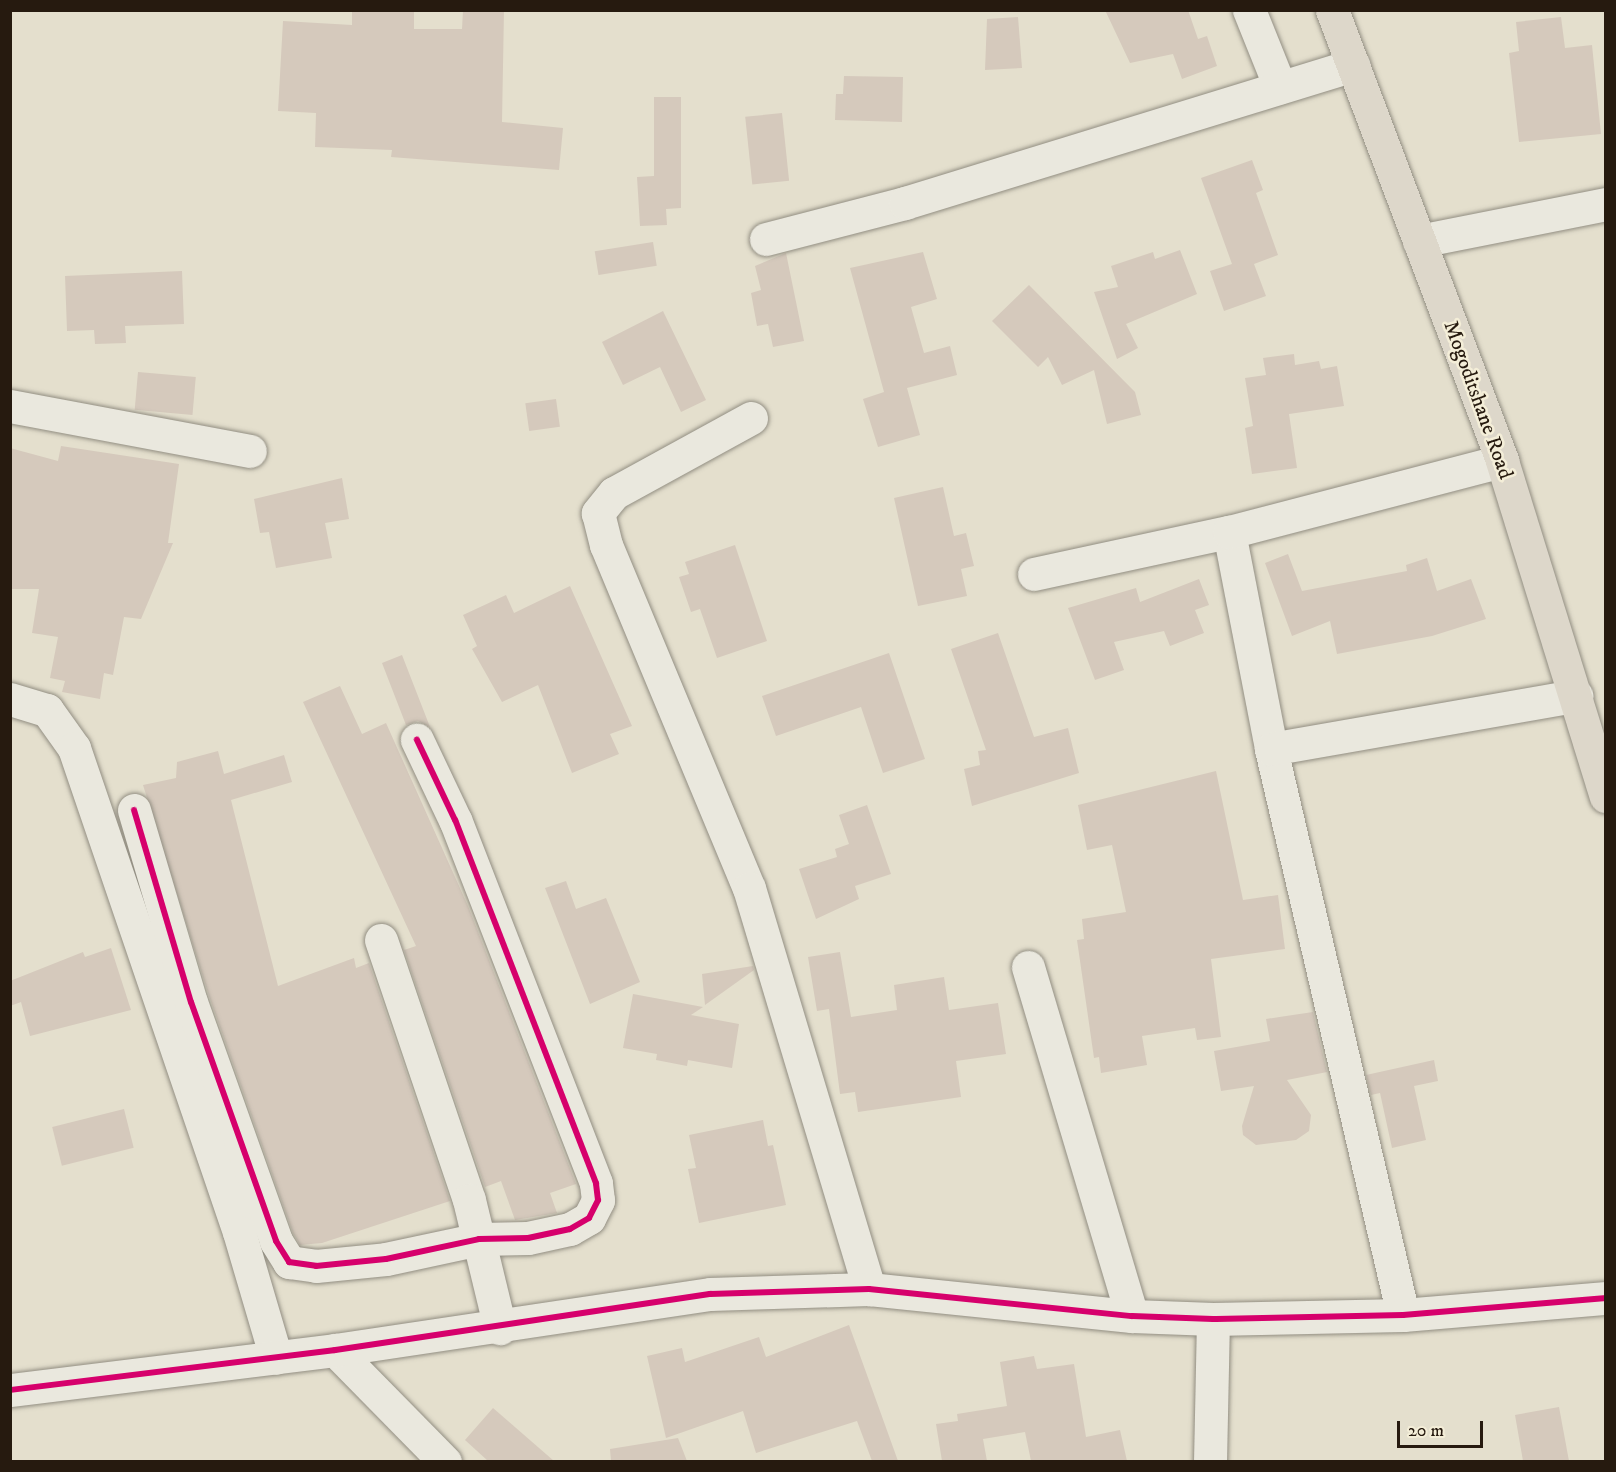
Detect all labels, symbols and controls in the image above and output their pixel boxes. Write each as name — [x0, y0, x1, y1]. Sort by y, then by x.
street label: Mogoditshane Road — [1438, 317, 1518, 483]
scale bar — [1400, 1409, 1486, 1447]
text: 20 m — [1408, 1420, 1444, 1442]

